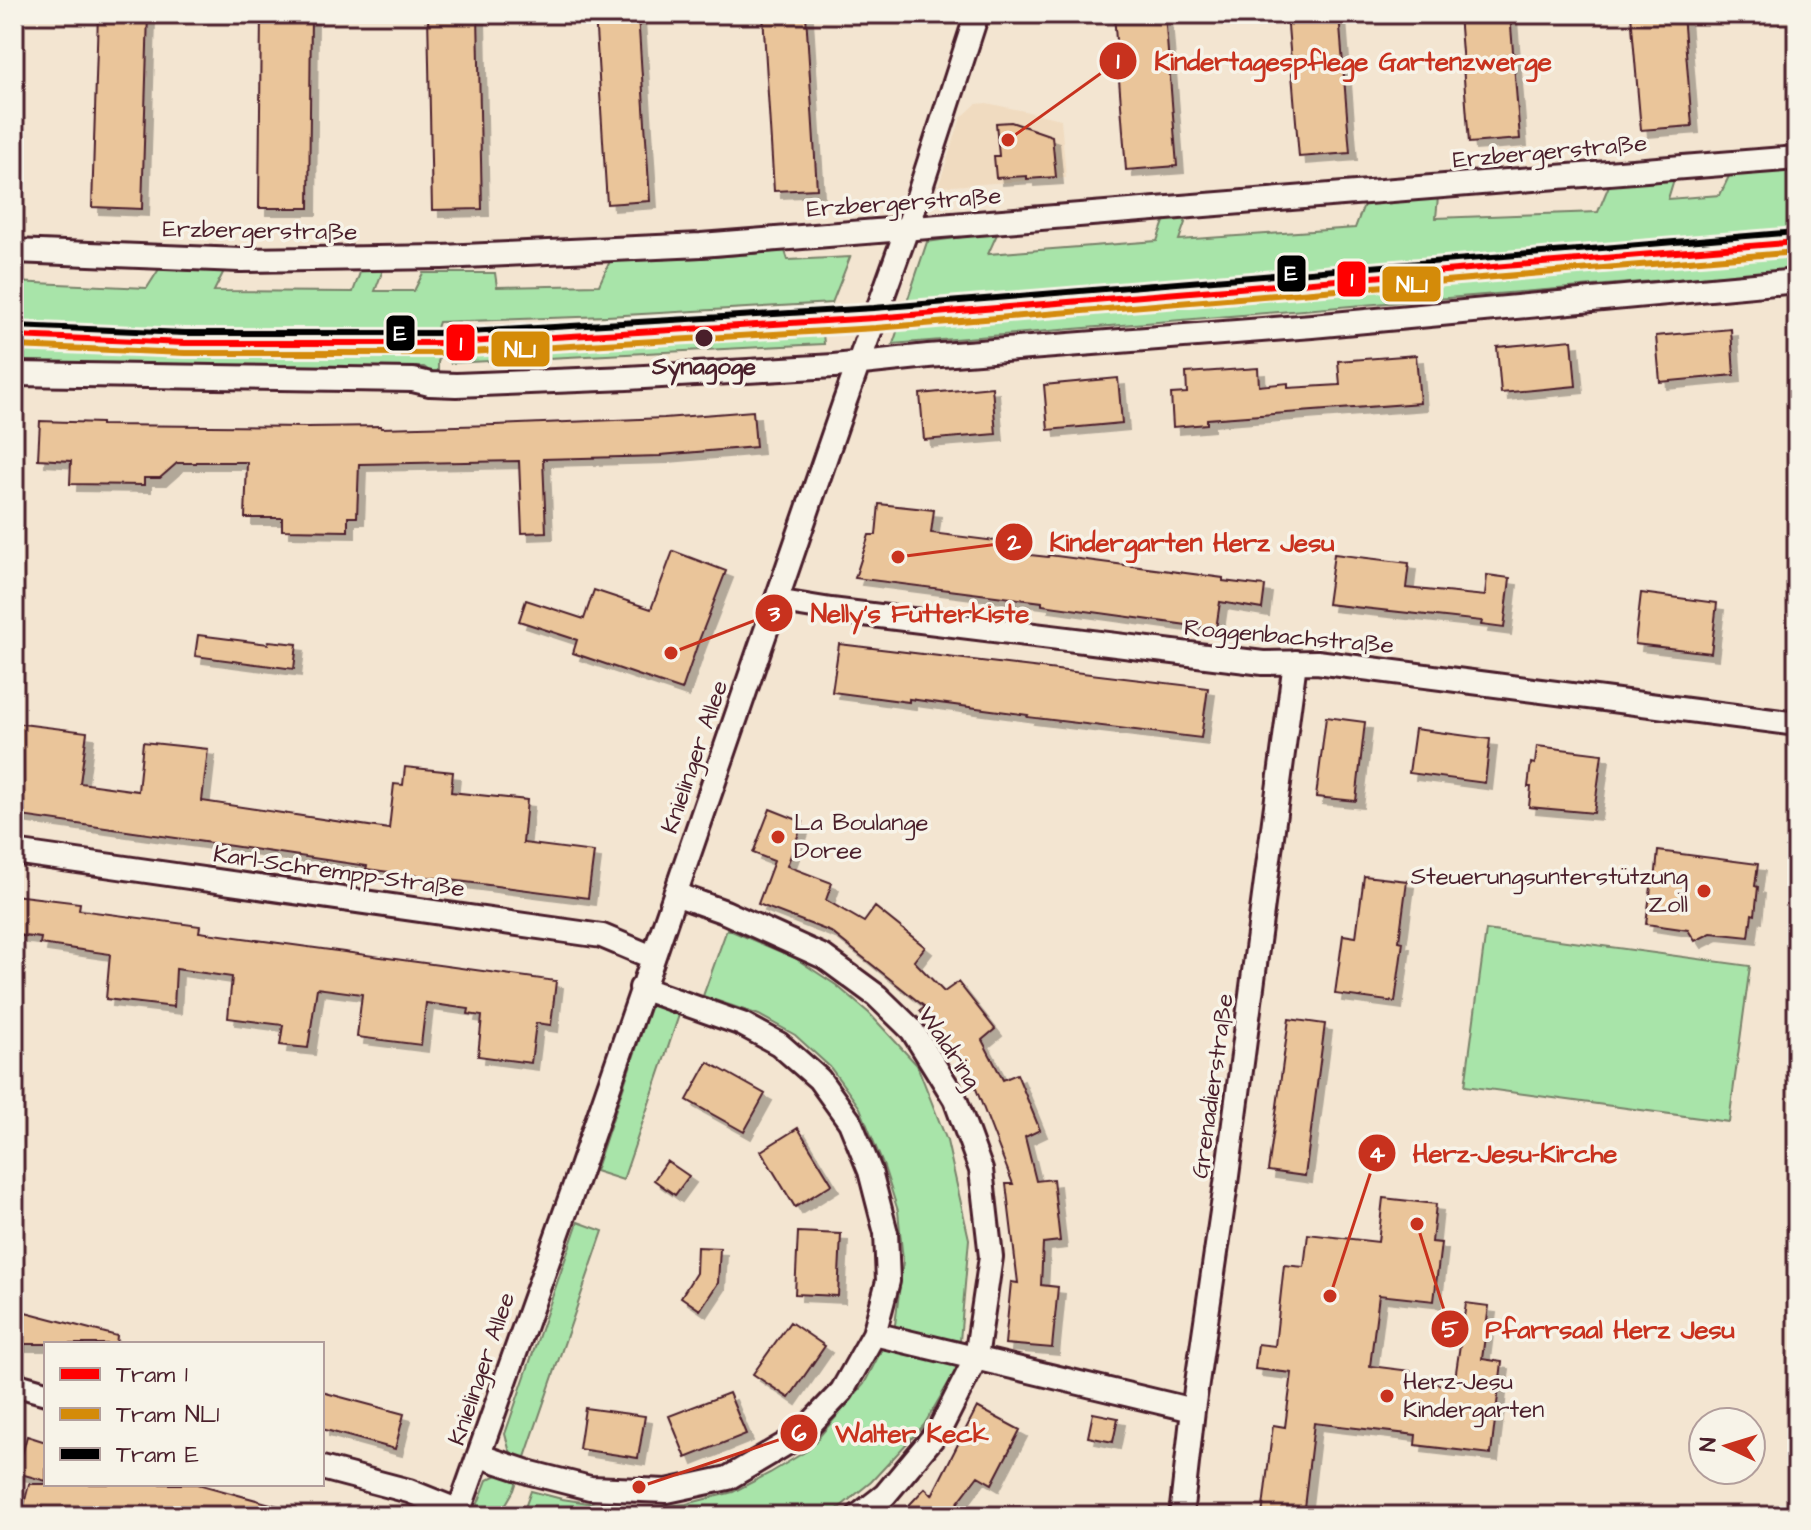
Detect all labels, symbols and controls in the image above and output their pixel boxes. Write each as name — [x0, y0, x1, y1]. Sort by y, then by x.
callout: Kindertagespflege Gartenzwerge — [1098, 36, 1567, 86]
text: Kindertagespflege Gartenzwerge — [1154, 44, 1552, 83]
text: 1 — [1116, 45, 1120, 79]
street label: Erzbergerstraße — [1451, 127, 1649, 178]
street label: Erzbergerstraße — [806, 179, 1002, 228]
street label: Erzbergerstraße — [162, 212, 358, 251]
line badge: E — [1276, 254, 1307, 293]
text: E — [1284, 259, 1298, 290]
line badge: 1 — [1336, 260, 1367, 298]
text: 1 — [1351, 264, 1354, 295]
line badge: NL1 — [1381, 265, 1442, 303]
text: NL1 — [1396, 270, 1428, 301]
line badge: E — [385, 314, 416, 352]
text: E — [393, 319, 407, 350]
line badge: 1 — [445, 323, 476, 362]
marker: Synagoge — [693, 327, 715, 349]
text: 1 — [460, 328, 463, 359]
line badge: NL1 — [490, 330, 551, 368]
text: NL1 — [504, 335, 536, 366]
place label: Synagoge — [651, 350, 756, 386]
callout: Kindergarten Herz Jesu — [994, 517, 1351, 567]
text: Kindergarten Herz Jesu — [1050, 525, 1334, 564]
text: 2 — [1006, 526, 1021, 560]
callout: Nelly's Futterkiste — [754, 588, 1045, 638]
text: Nelly's Futterkiste — [811, 596, 1029, 635]
text: 3 — [767, 597, 781, 631]
street label: Roggenbachstraße — [1183, 611, 1395, 664]
street label: Knielinger Allee — [653, 676, 738, 838]
place label: La Boulange Doree — [794, 806, 929, 868]
marker: La Boulange Doree — [769, 828, 787, 846]
street label: Karl-Schrempp-Straße — [211, 838, 467, 906]
place label: Steuerungsunterstützung Zoll — [1411, 860, 1688, 922]
marker: Steuerungsunterstützung Zoll — [1695, 882, 1713, 900]
street label: Grenadierstraße — [1183, 991, 1243, 1181]
street label: Waldring — [908, 1000, 989, 1096]
callout: Herz-Jesu-Kirche — [1357, 1128, 1634, 1178]
text: Herz-Jesu-Kirche — [1413, 1136, 1617, 1172]
text: 4 — [1369, 1138, 1386, 1172]
street label: Knielinger Allee — [440, 1288, 525, 1450]
callout: Pfarrsaal Herz Jesu — [1430, 1304, 1751, 1354]
text: Pfarrsaal Herz Jesu — [1485, 1312, 1735, 1348]
text: 5 — [1442, 1313, 1460, 1347]
legend — [44, 1342, 324, 1486]
text: Tram 1 — [116, 1358, 188, 1392]
place label: Herz-Jesu Kindergarten — [1403, 1365, 1544, 1428]
marker: Herz-Jesu Kindergarten — [1378, 1387, 1396, 1405]
text: Tram NL1 — [116, 1398, 219, 1432]
north arrow — [1687, 1406, 1767, 1486]
callout: Walter Keck — [779, 1408, 1005, 1458]
text: Walter Keck — [834, 1416, 990, 1452]
text: 6 — [791, 1417, 807, 1451]
text: N — [1693, 1437, 1725, 1453]
text: Tram E — [116, 1438, 199, 1472]

